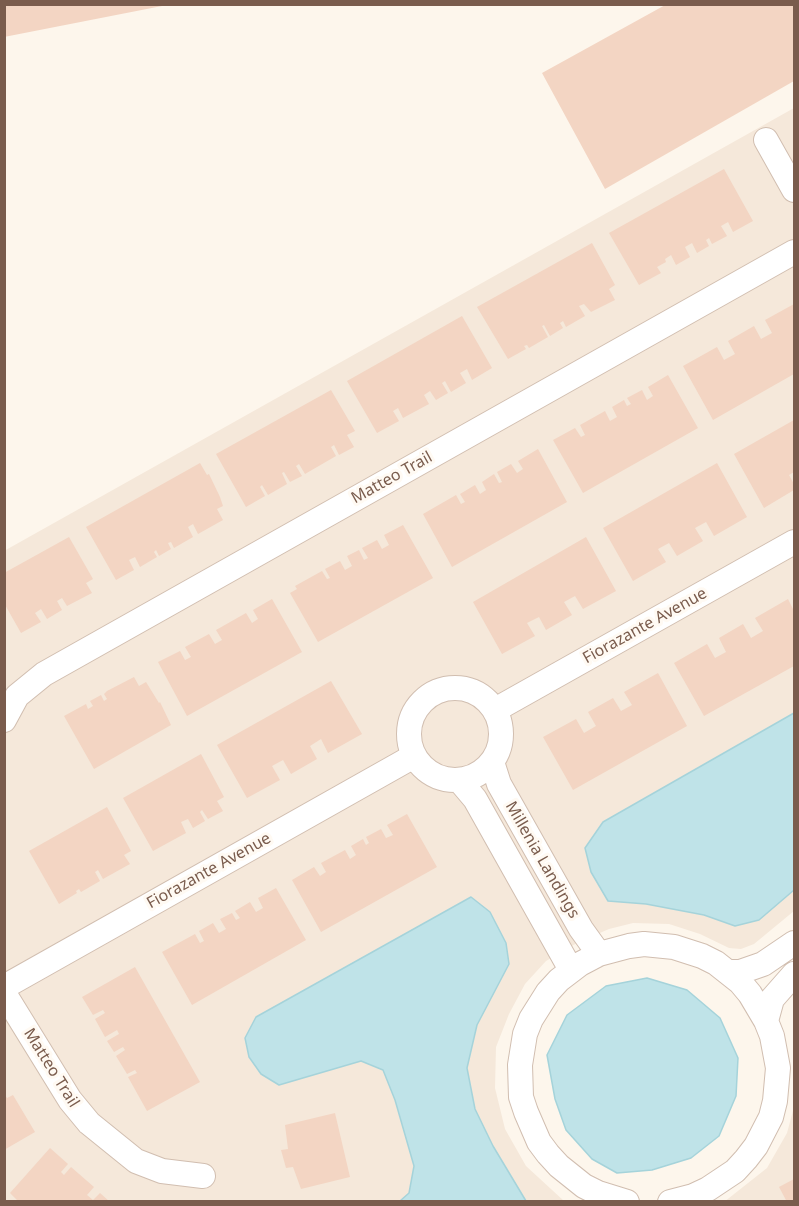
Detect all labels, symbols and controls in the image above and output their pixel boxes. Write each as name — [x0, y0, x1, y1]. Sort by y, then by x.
street label: Matteo Trail — [348, 448, 436, 508]
street label: Fiorazante Avenue — [580, 584, 710, 668]
street label: Millenia Landings — [501, 798, 583, 922]
street label: Fiorazante Avenue — [144, 829, 274, 913]
street label: Matteo Trail — [19, 1025, 83, 1111]

